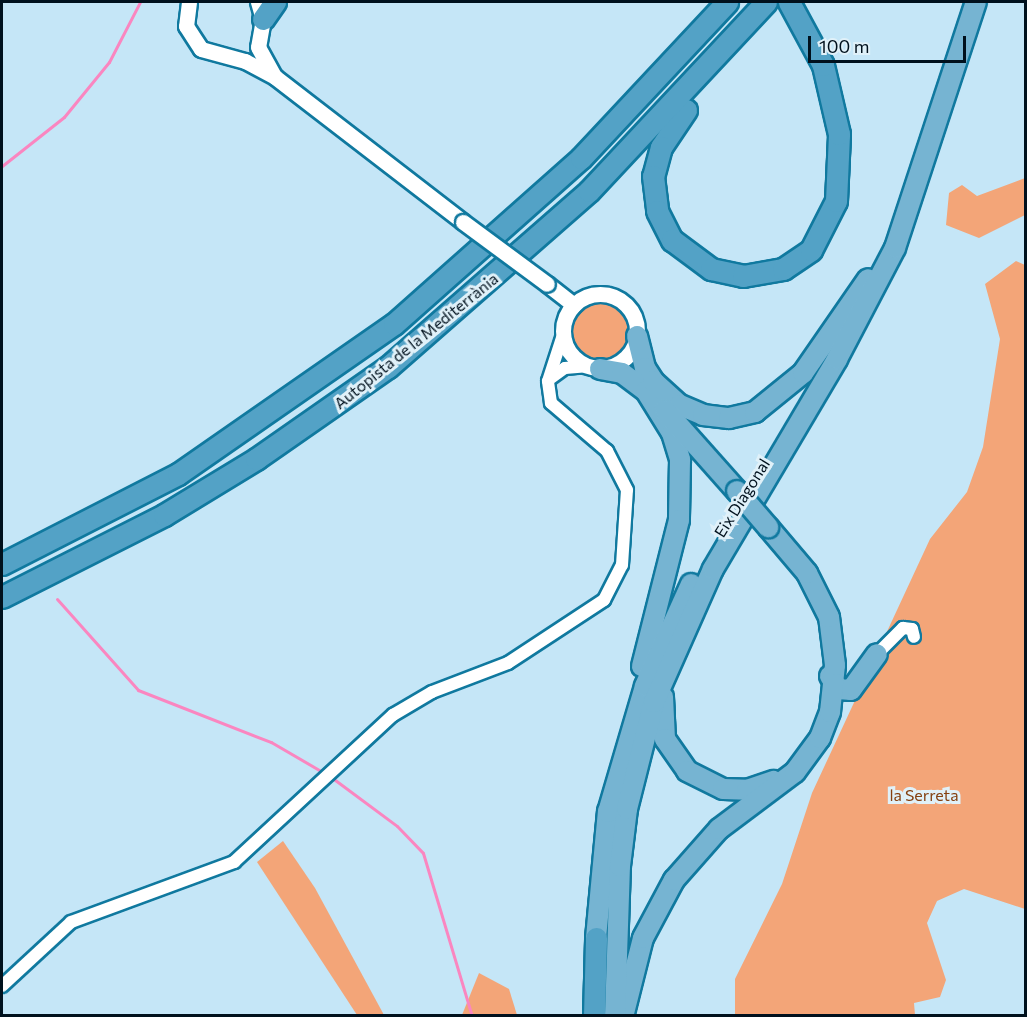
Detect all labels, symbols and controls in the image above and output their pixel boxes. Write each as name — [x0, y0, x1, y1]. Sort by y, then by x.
scale bar — [811, 24, 968, 62]
text: 100 m — [819, 35, 869, 57]
street label: Autopista de la Mediterrània — [330, 269, 502, 413]
street label: Eix Diagonal — [710, 455, 774, 541]
park label: la Serreta — [889, 785, 959, 805]

